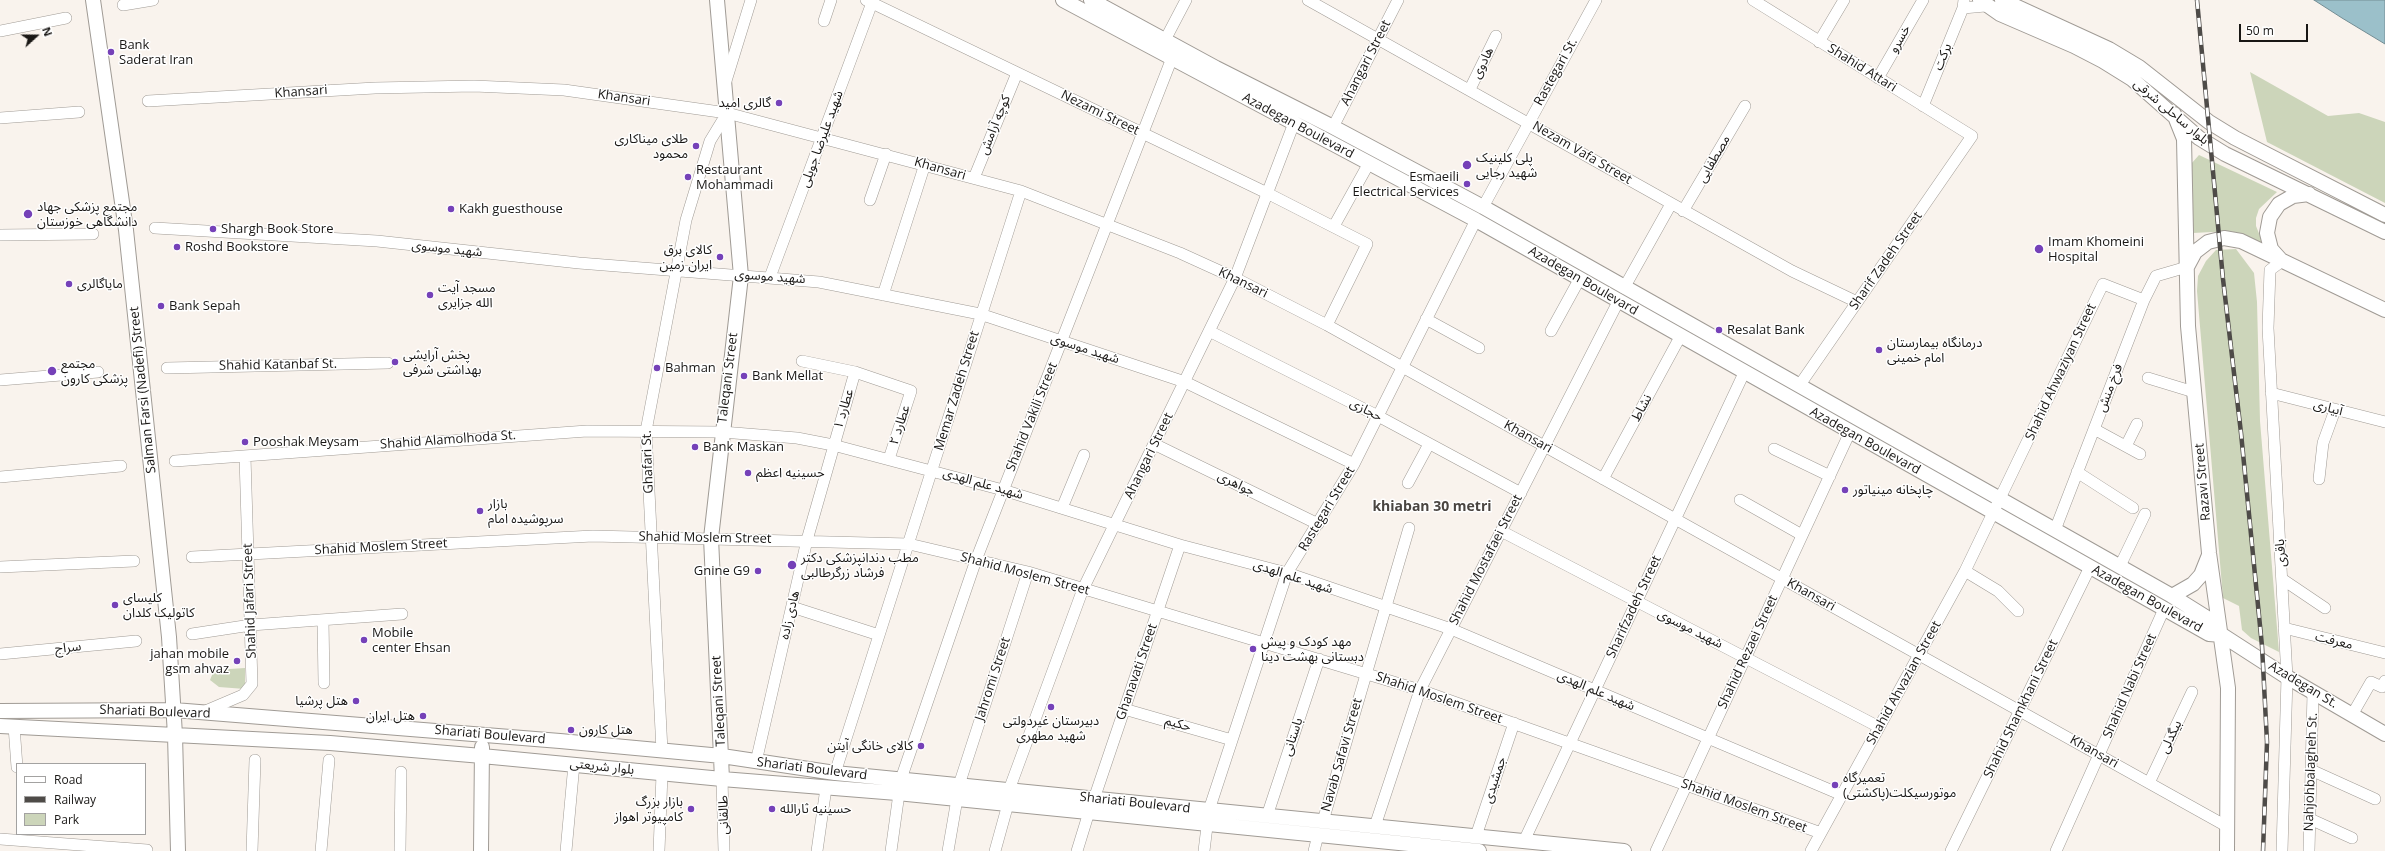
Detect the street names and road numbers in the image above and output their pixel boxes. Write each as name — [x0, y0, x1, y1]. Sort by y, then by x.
street label: Ahangari Street — [1338, 18, 1394, 108]
street label: خسرو — [1886, 22, 1914, 56]
street label: Rastegari St. — [1531, 36, 1581, 108]
street label: Shahid Attari — [1825, 41, 1899, 95]
street label: برکت — [1931, 41, 1955, 73]
street label: هادوی — [1469, 45, 1497, 81]
street label: بلوار ساحلی شرقی — [2130, 76, 2212, 148]
street label: Khansari — [274, 82, 328, 102]
street label: Khansari — [597, 87, 651, 109]
street label: Nezami Street — [1058, 87, 1142, 139]
street label: شهید علیرضا جویلی — [797, 88, 847, 190]
street label: Azadegan Boulevard — [1240, 90, 1356, 162]
street label: کوچه آرامش — [976, 93, 1014, 157]
street label: Nezam Vafa Street — [1530, 118, 1634, 188]
street label: مصطفایی — [1694, 133, 1734, 185]
street label: Khansari — [912, 154, 968, 184]
street label: Sharif Zadeh Street — [1846, 209, 1926, 313]
street label: شهید موسوی — [411, 238, 483, 260]
street label: Azadegan Boulevard — [1525, 243, 1641, 319]
street label: Khansari — [1216, 264, 1270, 302]
street label: شهید موسوی — [734, 267, 806, 287]
street label: Shahid Ahwaziyan Street — [2022, 301, 2100, 443]
street label: Salman Farsi (Nadefi) Street — [126, 306, 160, 474]
street label: Memar Zadeh Street — [931, 329, 983, 453]
street label: شهید موسوی — [1049, 331, 1121, 367]
street label: Taleqani Street — [715, 332, 741, 424]
street label: Shahid Katanbaf St. — [219, 356, 337, 374]
street label: Shahid Vakili Street — [1003, 360, 1061, 474]
street label: فرخ منش — [2094, 362, 2126, 414]
street label: عطارد ۱ — [831, 387, 857, 431]
street label: نشاط — [1628, 392, 1656, 424]
street label: حجازی — [1347, 395, 1385, 425]
street label: آبیاری — [2312, 397, 2344, 419]
street label: عطارد ۲ — [886, 403, 914, 447]
street label: Azadegan Boulevard — [1807, 404, 1923, 478]
street label: Ahangari Street — [1121, 410, 1177, 502]
street label: Khansari — [1501, 417, 1555, 457]
street label: Shahid Alamolhoda St. — [379, 427, 517, 453]
street label: Ghafari St. — [639, 430, 657, 494]
street label: Razavi Street — [2192, 442, 2214, 522]
street label: Rastegari Street — [1296, 464, 1358, 554]
street label: شهید علم الهدی — [941, 465, 1025, 503]
street label: جواهری — [1215, 468, 1257, 500]
street label: Shahid Mostafaei Street — [1446, 492, 1526, 628]
street label: Shahid Moslem Street — [638, 529, 772, 547]
street label: Shahid Moslem Street — [314, 536, 448, 558]
street label: باقری — [2272, 538, 2290, 568]
street label: Shahid Jafari Street — [240, 543, 260, 659]
street label: Shahid Moslem Street — [959, 549, 1091, 599]
street label: Sharifzadeh Street — [1603, 553, 1665, 661]
street label: شهید علم الهدی — [1251, 557, 1335, 597]
street label: Azadegan Boulevard — [2089, 562, 2205, 636]
street label: Khansari — [1784, 575, 1838, 615]
street label: هادی زاده — [777, 589, 803, 641]
street label: Shahid Rezaei Street — [1715, 593, 1781, 711]
street label: شهید موسوی — [1655, 606, 1725, 652]
street label: Shahid Ahvazian Street — [1863, 618, 1945, 748]
street label: Ghanavati Street — [1113, 622, 1161, 722]
street label: معرفت — [2313, 629, 2355, 653]
street label: Shahid Nabi Street — [2100, 631, 2160, 741]
street label: Jahromi Street — [972, 635, 1014, 723]
street label: Shahid Shamkhani Street — [1981, 637, 2061, 781]
street label: سراج — [54, 639, 82, 657]
street label: Taleqani Street — [709, 655, 729, 747]
street label: Azadegan St. — [2266, 658, 2340, 712]
street label: شهید علم الهدی — [1555, 668, 1637, 714]
street label: Shahid Moslem Street — [1374, 669, 1504, 727]
street label: Navab Safavi Street — [1318, 696, 1366, 814]
street label: Shariati Boulevard — [99, 702, 211, 722]
street label: Nahjohbalagheh St. — [2301, 712, 2321, 832]
street label: حکیم — [1163, 713, 1193, 735]
street label: باستانی — [1280, 716, 1306, 758]
street label: بیگدلی — [2157, 718, 2185, 756]
street label: Shariati Boulevard — [434, 722, 546, 748]
street label: Khansari — [2067, 732, 2121, 772]
street label: Shariati Boulevard — [756, 754, 868, 784]
street label: جمشیدی — [1480, 755, 1510, 805]
street label: بلوار شریعتی — [569, 756, 635, 778]
street label: Shahid Moslem Street — [1679, 776, 1809, 836]
street label: Shariati Boulevard — [1079, 789, 1191, 817]
street label: طالقانی — [716, 795, 732, 835]

